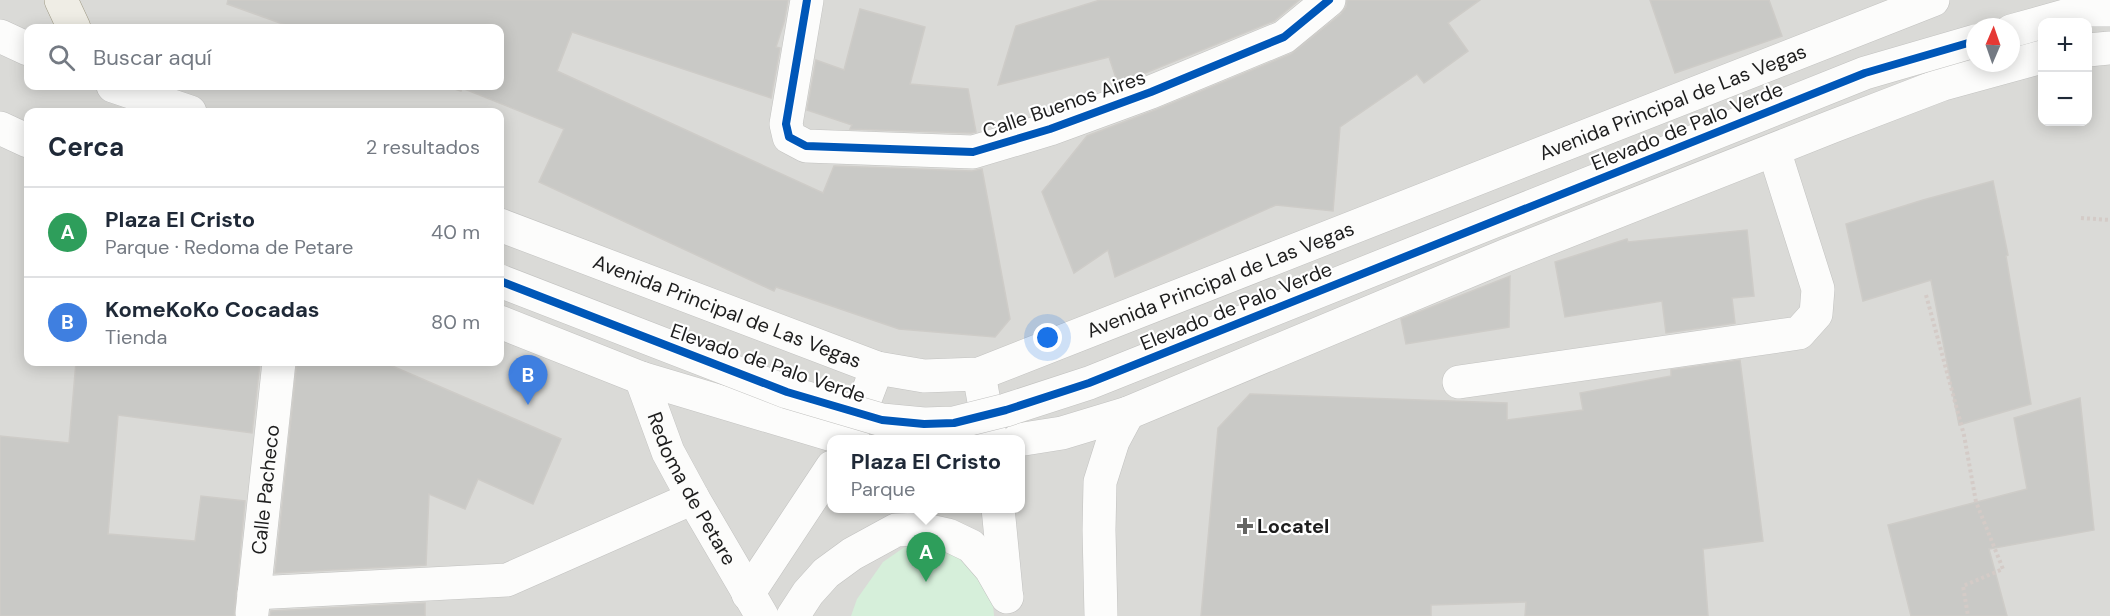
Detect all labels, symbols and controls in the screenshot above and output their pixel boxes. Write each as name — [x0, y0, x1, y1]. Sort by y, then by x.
north arrow — [1966, 18, 2020, 72]
map controls — [2038, 18, 2092, 126]
button: + — [2038, 18, 2092, 72]
search box — [24, 24, 504, 90]
street label: Avenida Principal de Las Vegas — [1535, 38, 1810, 166]
icon: search — [45, 41, 78, 74]
text: Buscar aquí — [93, 43, 212, 72]
street label: Calle Buenos Aires — [979, 64, 1149, 144]
button: − — [2038, 72, 2092, 126]
street label: Elevado de Palo Verde — [1587, 76, 1787, 176]
text: Cerca — [48, 130, 124, 164]
text: 2 resultados — [366, 134, 480, 160]
text: Plaza El Cristo — [105, 205, 255, 234]
street label: Avenida Principal de Las Vegas — [1083, 215, 1358, 344]
text: A — [60, 219, 75, 245]
text: 40 m — [431, 219, 480, 245]
text: Parque · Redoma de Petare — [105, 234, 353, 260]
street label: Avenida Principal de Las Vegas — [589, 248, 865, 374]
street label: Elevado de Palo Verde — [1136, 256, 1336, 356]
text: KomeKoKo Cocadas — [105, 295, 320, 324]
text: B — [61, 309, 74, 335]
text: 80 m — [431, 309, 480, 335]
street label: Elevado de Palo Verde — [667, 317, 869, 409]
your location — [1033, 323, 1062, 352]
text: Tienda — [105, 324, 167, 350]
pin: B — [508, 356, 548, 405]
street label: Redoma de Petare — [642, 409, 742, 570]
street label: Calle Pacheco — [245, 423, 285, 556]
popup — [827, 435, 1025, 513]
text: Plaza El Cristo — [851, 447, 1001, 476]
text: Parque — [851, 476, 915, 502]
place label: Locatel — [1257, 513, 1329, 539]
marker: Locatel — [1238, 519, 1252, 533]
pin: A — [906, 532, 946, 582]

